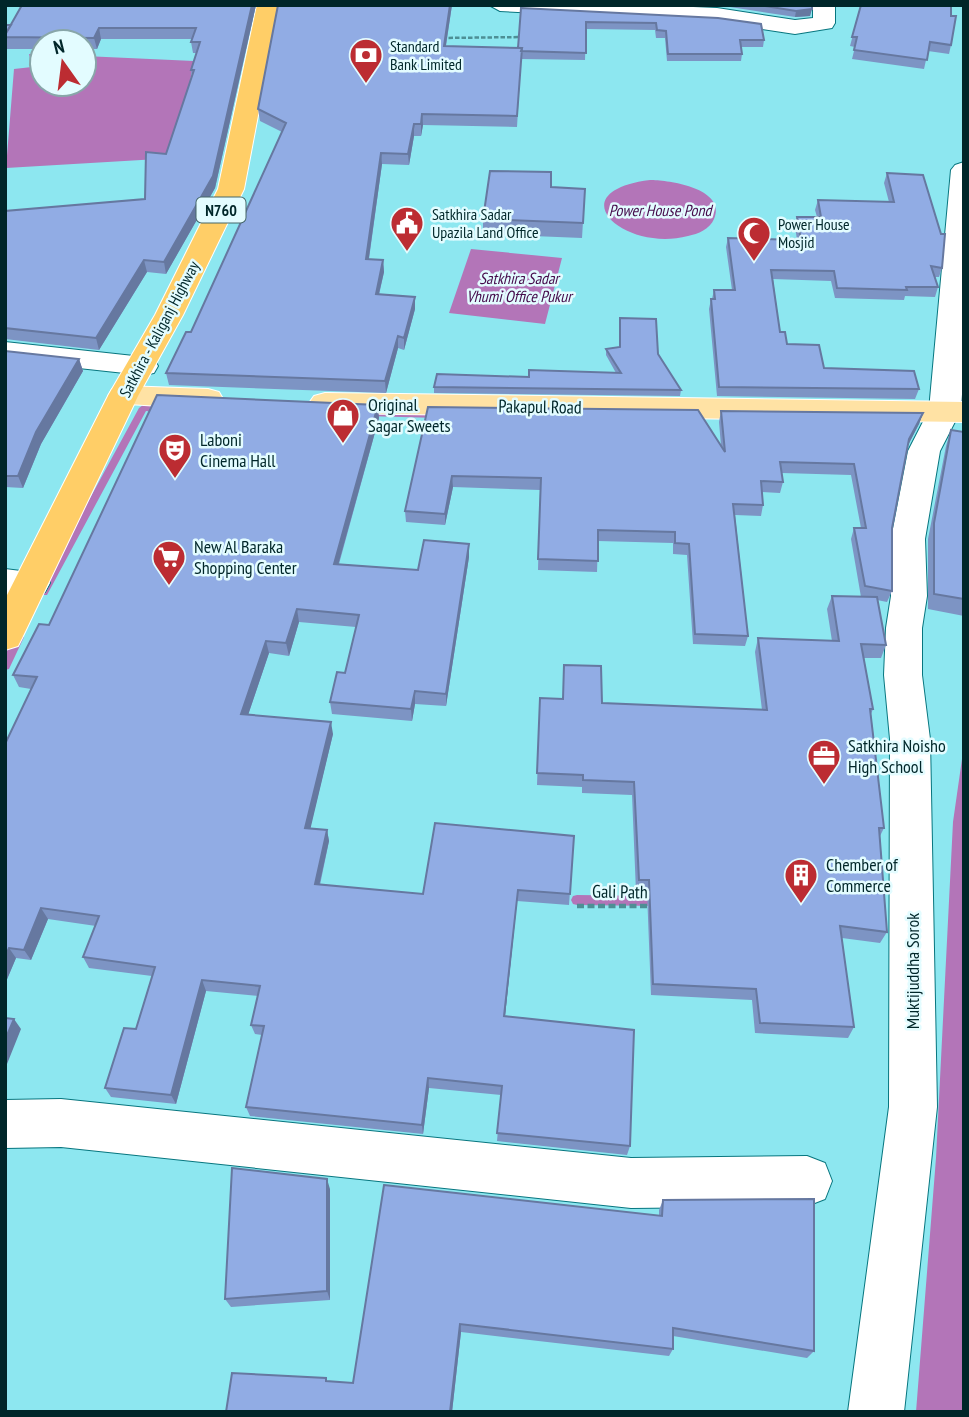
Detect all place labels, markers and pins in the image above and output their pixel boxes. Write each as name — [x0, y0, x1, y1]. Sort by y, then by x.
bank icon: Standard Bank Limited — [347, 36, 385, 85]
place label: Standard Bank Limited — [390, 36, 462, 74]
public building icon: Satkhira Sadar Upazila Land Office — [388, 204, 426, 253]
place label: Satkhira Sadar Upazila Land Office — [432, 204, 539, 242]
mosque icon: Power House Mosjid — [735, 214, 773, 263]
place label: Power House Mosjid — [778, 214, 850, 252]
place label: Original Sagar Sweets — [368, 393, 451, 437]
shop icon: Original Sagar Sweets — [324, 396, 362, 445]
place label: Laboni Cinema Hall — [200, 428, 276, 472]
theatre icon: Laboni Cinema Hall — [156, 431, 194, 480]
place label: New Al Baraka Shopping Center — [194, 535, 297, 579]
supermarket icon: New Al Baraka Shopping Center — [150, 538, 188, 587]
place label: Satkhira Noisho High School — [848, 734, 946, 778]
office icon: Satkhira Noisho High School — [805, 737, 843, 786]
place label: Chember of Commerce — [826, 853, 899, 897]
building icon: Chember of Commerce — [782, 856, 820, 905]

